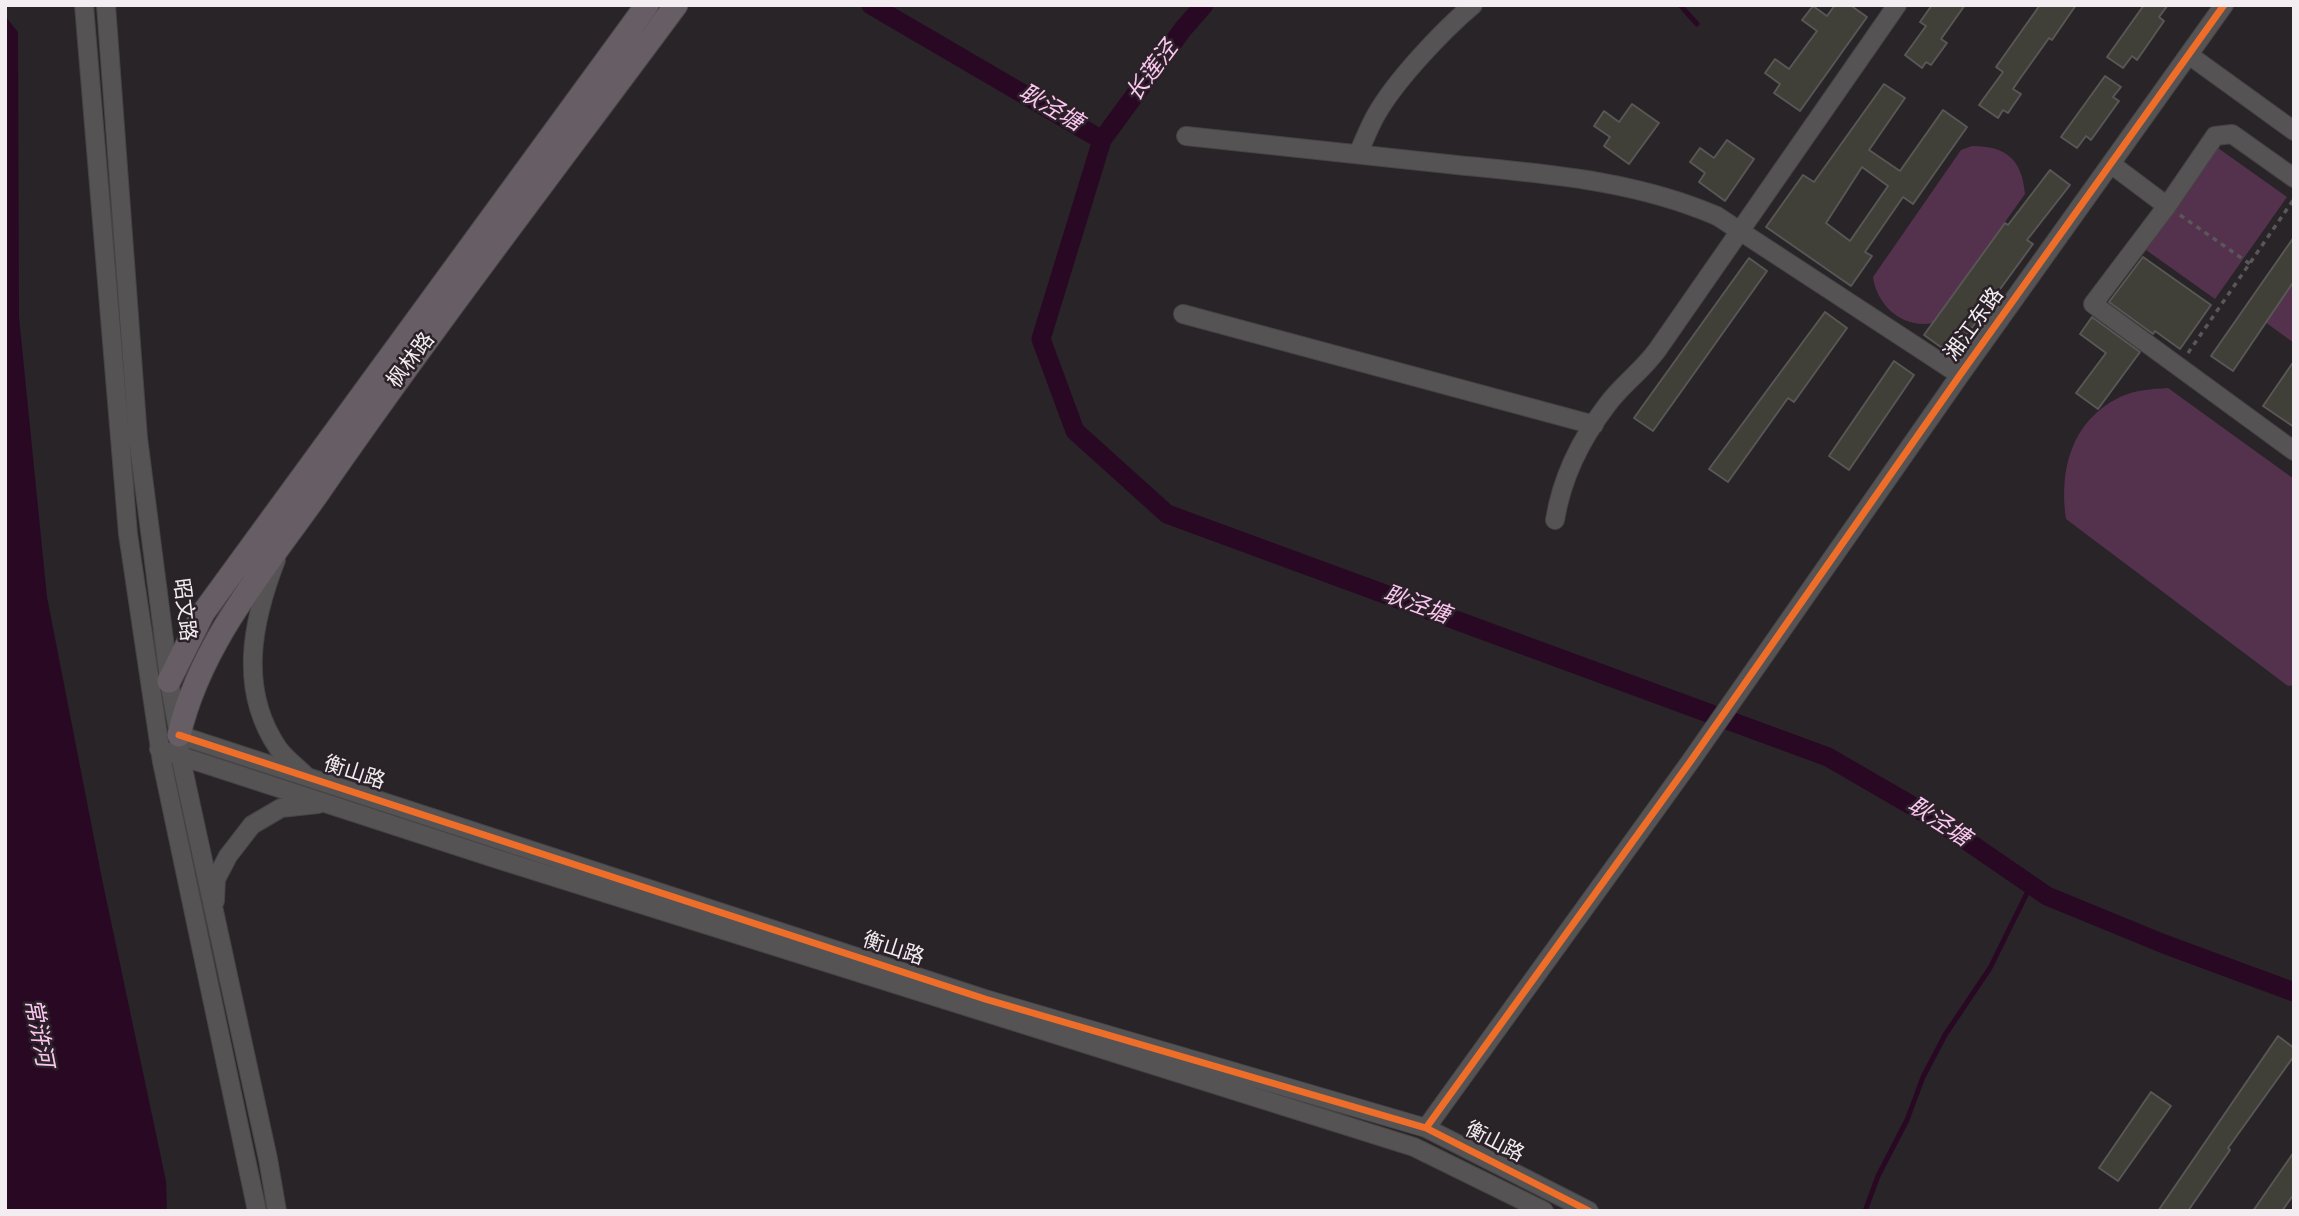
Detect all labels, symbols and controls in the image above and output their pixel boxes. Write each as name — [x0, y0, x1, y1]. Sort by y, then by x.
water label: 长莲泾 — [1121, 36, 1185, 108]
water label: 耿泾塘 — [1013, 80, 1087, 138]
street label: 湘江东路 — [1940, 284, 2010, 366]
street label: 枫林路 — [383, 328, 441, 394]
street label: 昭文路 — [167, 577, 199, 643]
water label: 耿泾塘 — [1379, 581, 1453, 631]
street label: 衡山路 — [320, 752, 388, 796]
water label: 耿泾塘 — [1902, 793, 1974, 853]
street label: 衡山路 — [859, 928, 927, 972]
water label: 常浒河 — [17, 997, 57, 1069]
street label: 衡山路 — [1460, 1117, 1528, 1169]

